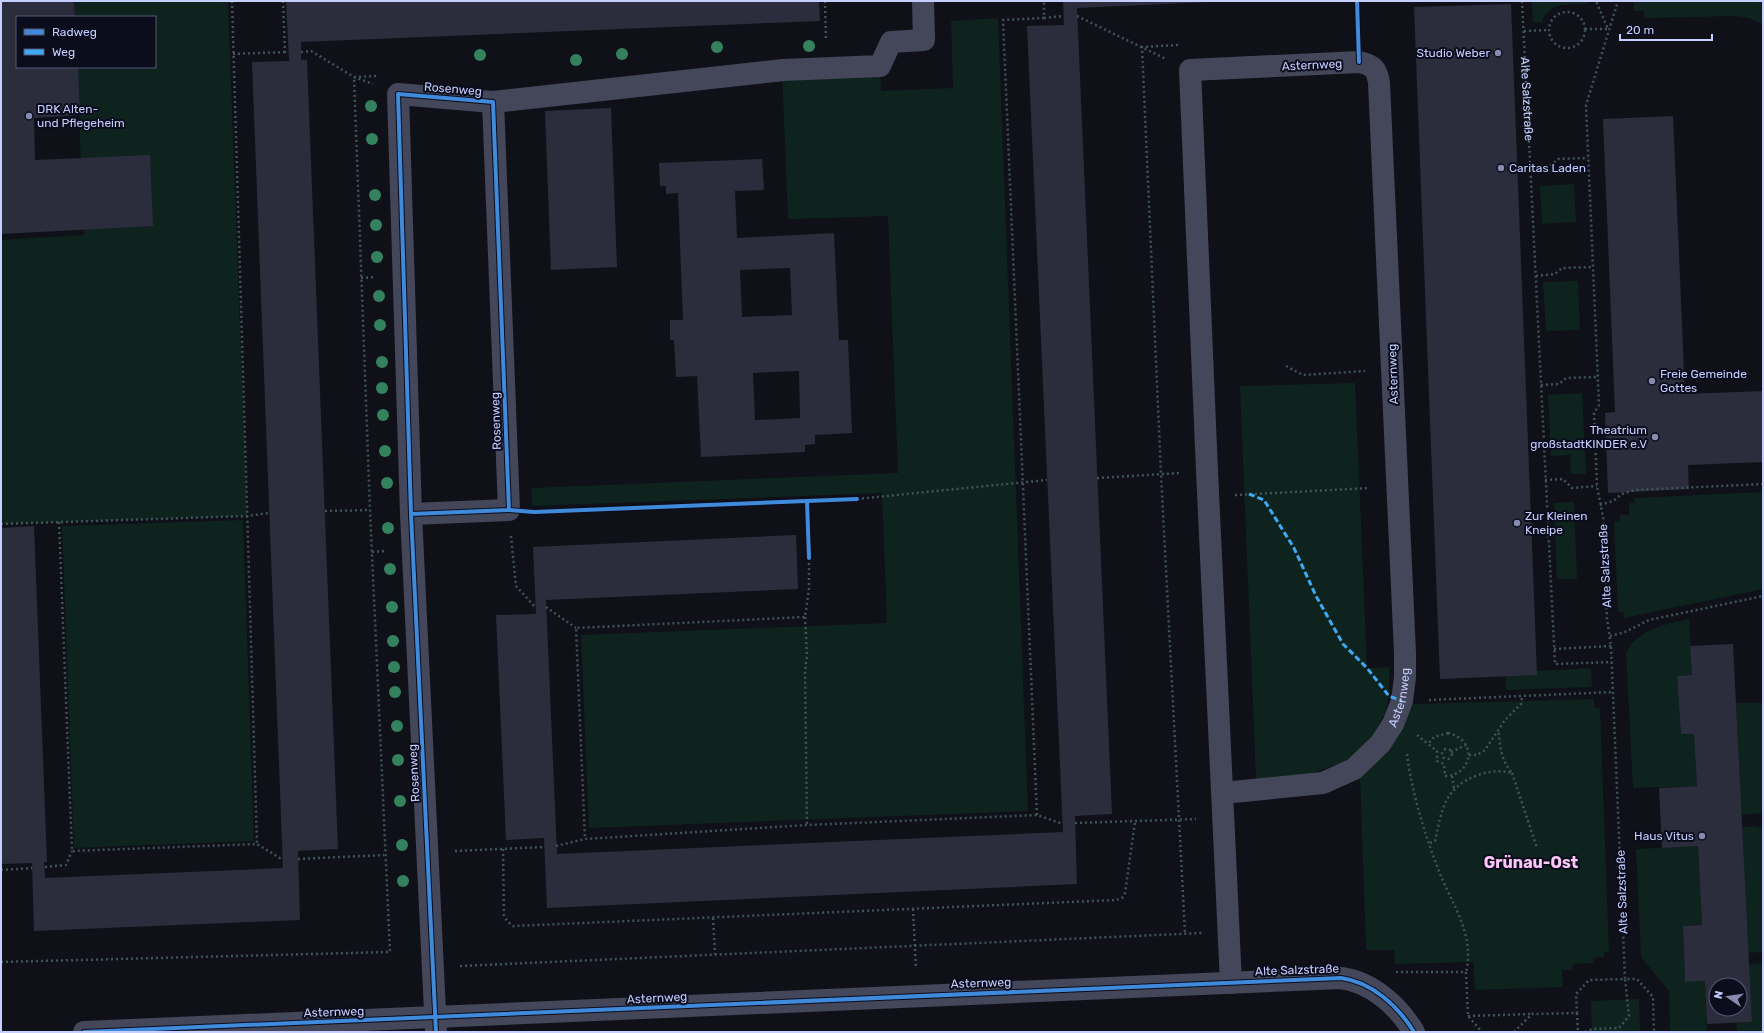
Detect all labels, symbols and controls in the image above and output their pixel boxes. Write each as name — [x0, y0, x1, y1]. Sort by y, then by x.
legend — [16, 16, 156, 68]
scale bar — [1620, 16, 1712, 42]
text: 20 m — [1626, 23, 1654, 37]
text: Radweg — [52, 25, 97, 39]
text: Weg — [52, 45, 75, 59]
place label: Studio Weber — [1416, 46, 1490, 60]
marker: Studio Weber — [1493, 48, 1503, 58]
street label: Asternweg — [1281, 56, 1343, 74]
street label: Alte Salzstraße — [1518, 56, 1536, 142]
street label: Rosenweg — [423, 79, 483, 99]
place label: DRK Alten- und Pflegeheim — [37, 102, 125, 130]
marker: DRK Alten- und Pflegeheim — [24, 111, 34, 121]
place label: Caritas Laden — [1509, 161, 1586, 175]
marker: Caritas Laden — [1496, 163, 1506, 173]
street label: Asternweg — [1385, 343, 1401, 405]
place label: Freie Gemeinde Gottes — [1660, 367, 1747, 395]
marker: Freie Gemeinde Gottes — [1647, 376, 1657, 386]
street label: Rosenweg — [488, 392, 504, 450]
place label: Theatrium großstadtKINDER e.V — [1530, 423, 1647, 451]
marker: Theatrium großstadtKINDER e.V — [1650, 432, 1660, 442]
place label: Zur Kleinen Kneipe — [1525, 509, 1587, 537]
marker: Zur Kleinen Kneipe — [1512, 518, 1522, 528]
street label: Alte Salzstraße — [1596, 523, 1614, 608]
street label: Asternweg — [1385, 668, 1412, 729]
street label: Rosenweg — [405, 744, 423, 802]
place label: Haus Vitus — [1634, 829, 1694, 843]
marker: Haus Vitus — [1697, 831, 1707, 841]
street label: Alte Salzstraße — [1614, 849, 1630, 934]
district label: Grünau-Ost — [1484, 853, 1579, 872]
street label: Alte Salzstraße — [1255, 962, 1340, 978]
street label: Asternweg — [950, 975, 1012, 991]
north arrow — [1708, 977, 1748, 1017]
street label: Asternweg — [626, 989, 688, 1007]
text: N — [1712, 989, 1726, 1000]
street label: Asternweg — [303, 1004, 365, 1020]

